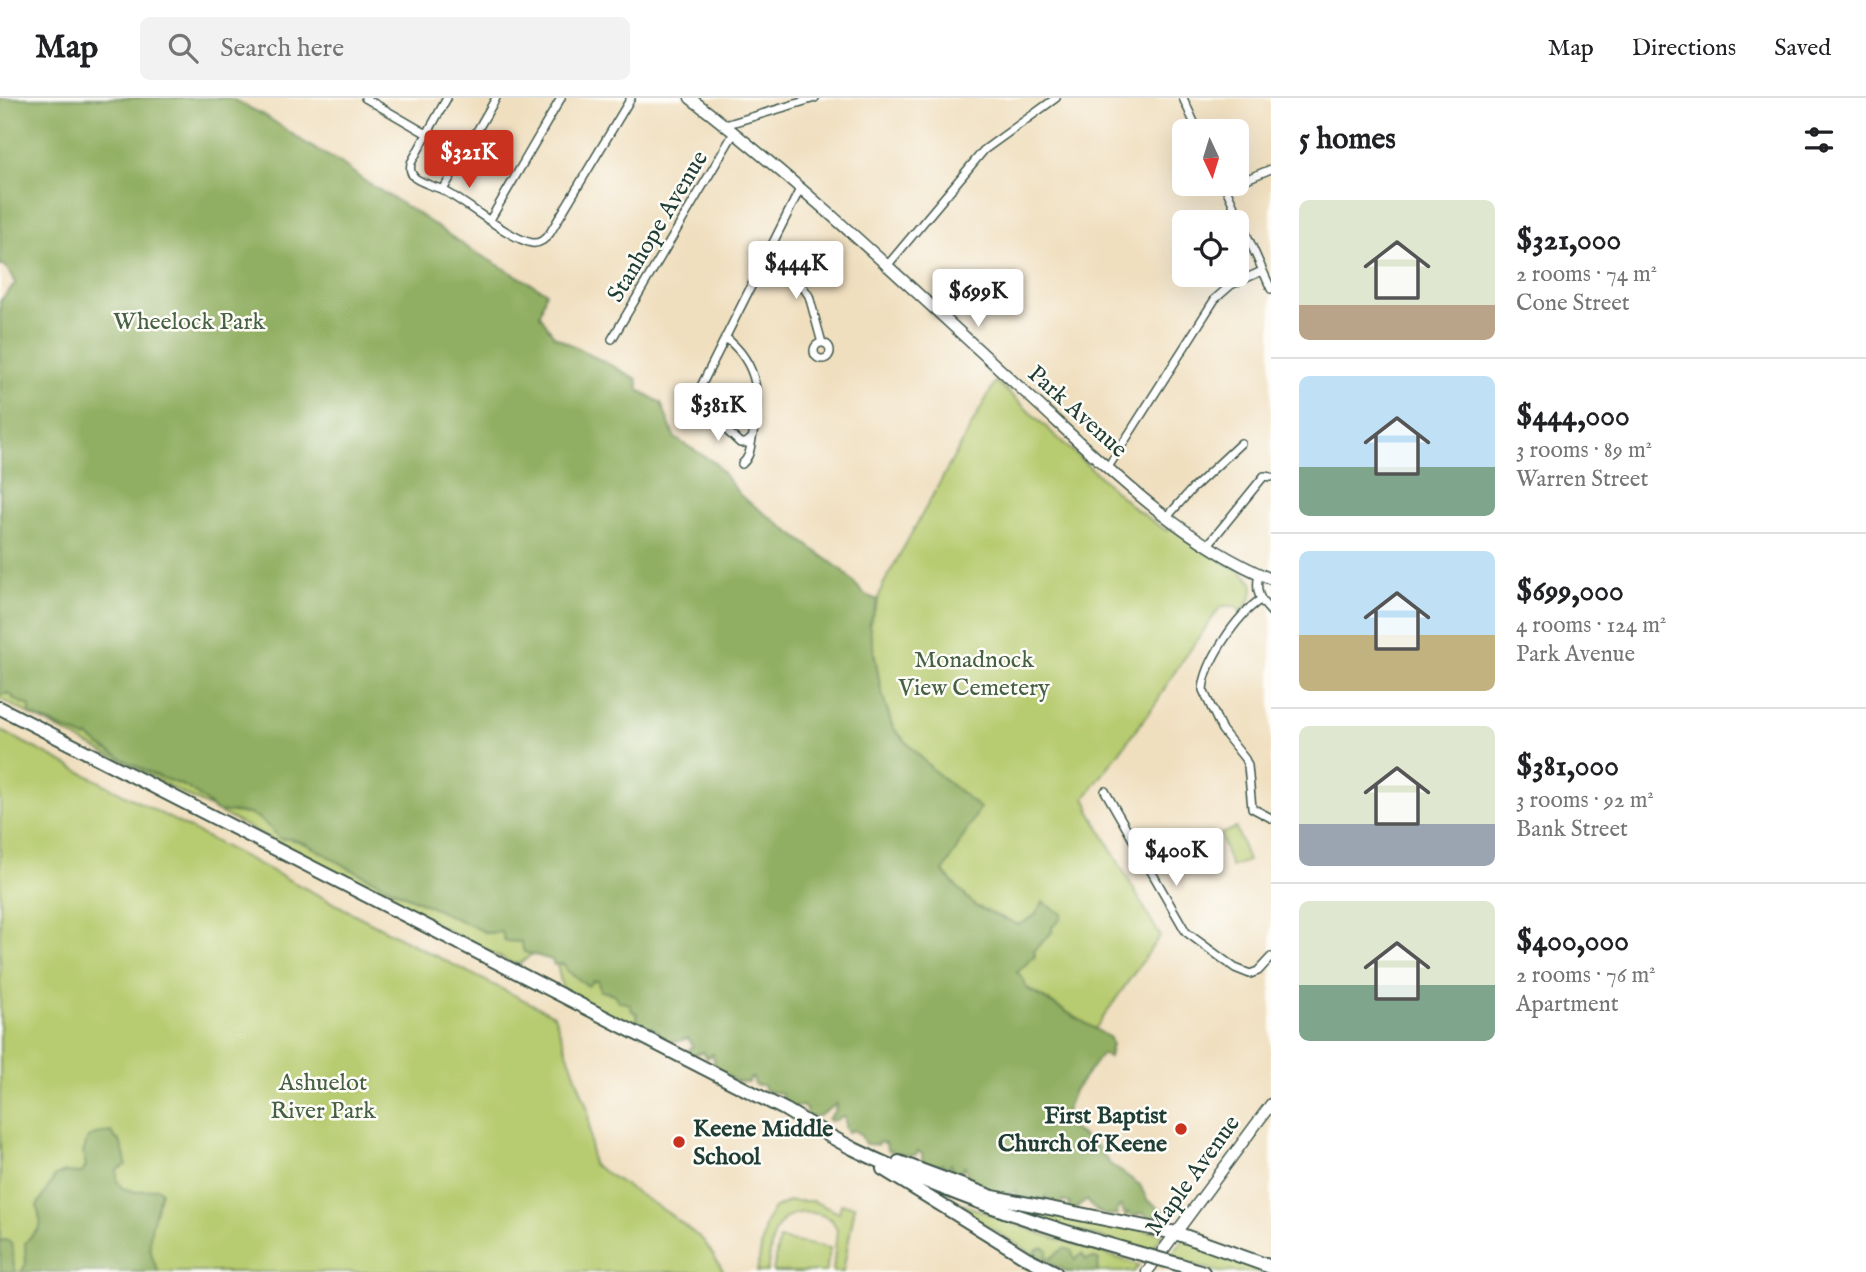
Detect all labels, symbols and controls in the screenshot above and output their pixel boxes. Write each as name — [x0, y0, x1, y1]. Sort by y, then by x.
search box — [140, 17, 630, 80]
text: Map — [35, 27, 98, 69]
icon: search — [164, 29, 202, 67]
text: Search here — [220, 32, 344, 65]
text: Map — [1548, 33, 1594, 64]
text: Directions — [1632, 33, 1736, 64]
text: Saved — [1774, 33, 1831, 64]
north arrow — [1172, 119, 1250, 196]
map controls — [1172, 119, 1249, 287]
text: 5 homes — [1299, 121, 1396, 159]
icon: filters — [1800, 121, 1838, 159]
pin: $321K — [420, 130, 518, 190]
text: $321K — [440, 138, 498, 167]
street label: Stanhope Avenue — [601, 145, 716, 308]
button: locate — [1172, 210, 1249, 287]
text: $321,000 — [1516, 222, 1621, 260]
icon: home — [1355, 228, 1439, 312]
pin: $444K — [747, 242, 845, 301]
text: $444K — [764, 249, 828, 278]
text: 2 rooms · 74 m² — [1516, 260, 1657, 289]
pin: $699K — [929, 270, 1027, 329]
text: $699K — [948, 277, 1008, 306]
text: Cone Street — [1516, 289, 1630, 318]
park label: Wheelock Park — [113, 307, 265, 338]
street label: Park Avenue — [1020, 359, 1134, 465]
pin: $381K — [669, 384, 767, 443]
text: $381K — [690, 391, 746, 420]
text: $444,000 — [1516, 398, 1630, 436]
icon: home — [1355, 404, 1439, 488]
text: 3 rooms · 89 m² — [1516, 436, 1652, 465]
text: Warren Street — [1516, 465, 1648, 494]
text: $699,000 — [1516, 573, 1624, 611]
icon: home — [1355, 579, 1439, 663]
text: 4 rooms · 124 m² — [1516, 611, 1666, 640]
text: Park Avenue — [1516, 640, 1635, 669]
park label: Monadnock View Cemetery — [897, 645, 1050, 704]
text: $381,000 — [1516, 748, 1619, 786]
icon: home — [1355, 754, 1439, 838]
text: 3 rooms · 92 m² — [1516, 786, 1654, 815]
text: Bank Street — [1516, 815, 1628, 844]
pin: $400K — [1127, 828, 1225, 888]
text: $400K — [1144, 836, 1208, 865]
text: $400,000 — [1516, 923, 1629, 961]
icon: home — [1355, 929, 1439, 1013]
text: 2 rooms · 76 m² — [1516, 961, 1656, 990]
text: Apartment — [1516, 990, 1619, 1019]
park label: Ashuelot River Park — [270, 1068, 376, 1127]
place label: First Baptist Church of Keene — [998, 1101, 1168, 1160]
street label: Maple Avenue — [1139, 1109, 1247, 1242]
place label: Keene Middle School — [693, 1114, 833, 1173]
marker: First Baptist Church of Keene — [1173, 1121, 1189, 1137]
marker: Keene Middle School — [671, 1134, 687, 1150]

